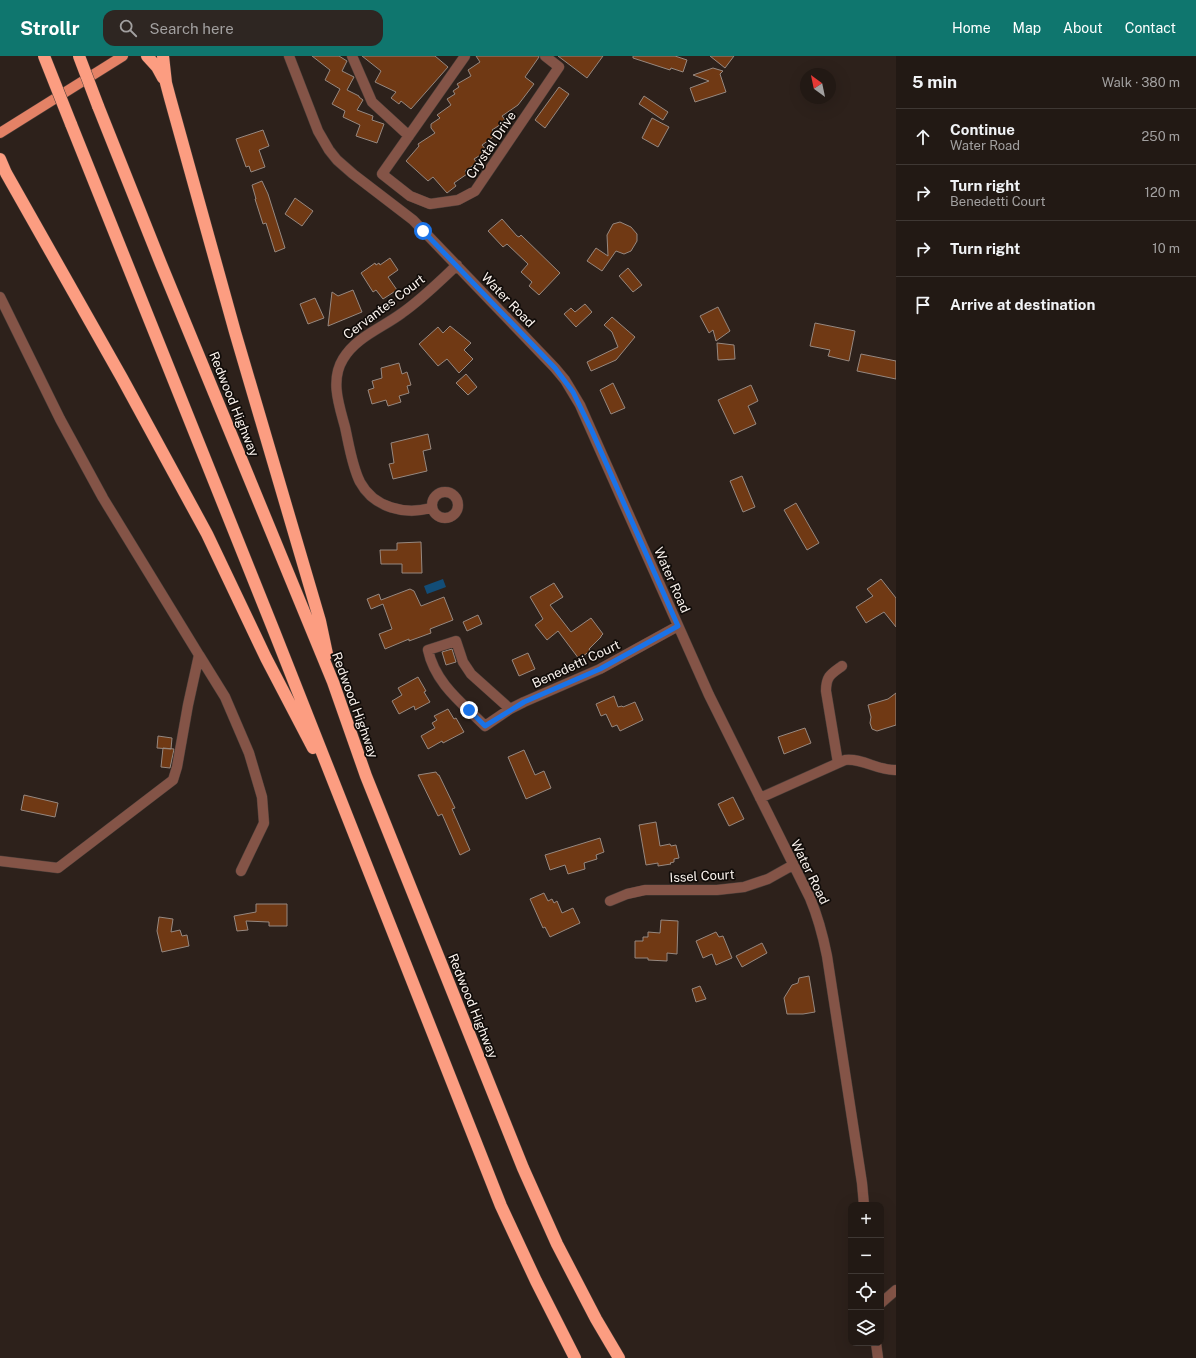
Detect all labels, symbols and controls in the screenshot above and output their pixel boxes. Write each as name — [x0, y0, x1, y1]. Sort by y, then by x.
search box — [103, 10, 383, 46]
text: Strollr — [20, 17, 79, 39]
icon: search — [117, 17, 139, 39]
text: Search here — [149, 20, 234, 37]
text: Home — [952, 20, 991, 36]
text: Map — [1013, 20, 1041, 36]
text: About — [1063, 20, 1103, 36]
text: Contact — [1125, 20, 1176, 36]
north arrow — [800, 68, 836, 104]
text: 5 min — [912, 72, 957, 92]
text: Walk · 380 m — [1102, 75, 1180, 90]
street label: Crystal Drive — [463, 109, 519, 181]
text: Continue — [950, 121, 1015, 138]
icon: ahead — [912, 126, 934, 148]
text: 250 m — [1142, 129, 1180, 144]
text: Water Road — [950, 138, 1020, 153]
text: Turn right — [950, 177, 1020, 194]
icon: right — [912, 182, 934, 204]
text: 120 m — [1145, 185, 1180, 200]
text: Benedetti Court — [950, 194, 1046, 209]
route start — [414, 222, 432, 240]
icon: right — [912, 238, 934, 260]
text: Turn right — [950, 240, 1020, 257]
text: 10 m — [1152, 241, 1180, 256]
street label: Water Road — [478, 270, 538, 330]
street label: Cervantes Court — [340, 271, 428, 343]
icon: arrive — [912, 294, 934, 316]
text: Arrive at destination — [950, 296, 1095, 313]
street label: Redwood Highway — [206, 349, 262, 459]
street label: Water Road — [651, 545, 693, 615]
street label: Benedetti Court — [530, 637, 622, 691]
street label: Redwood Highway — [329, 650, 381, 760]
route end — [460, 701, 478, 719]
street label: Water Road — [788, 837, 832, 907]
street label: Issel Court — [669, 867, 735, 885]
street label: Redwood Highway — [445, 951, 501, 1061]
map controls — [848, 1202, 884, 1346]
button: + — [848, 1202, 884, 1238]
button: − — [848, 1238, 884, 1274]
button: locate — [848, 1274, 884, 1310]
button: layers — [848, 1310, 884, 1346]

